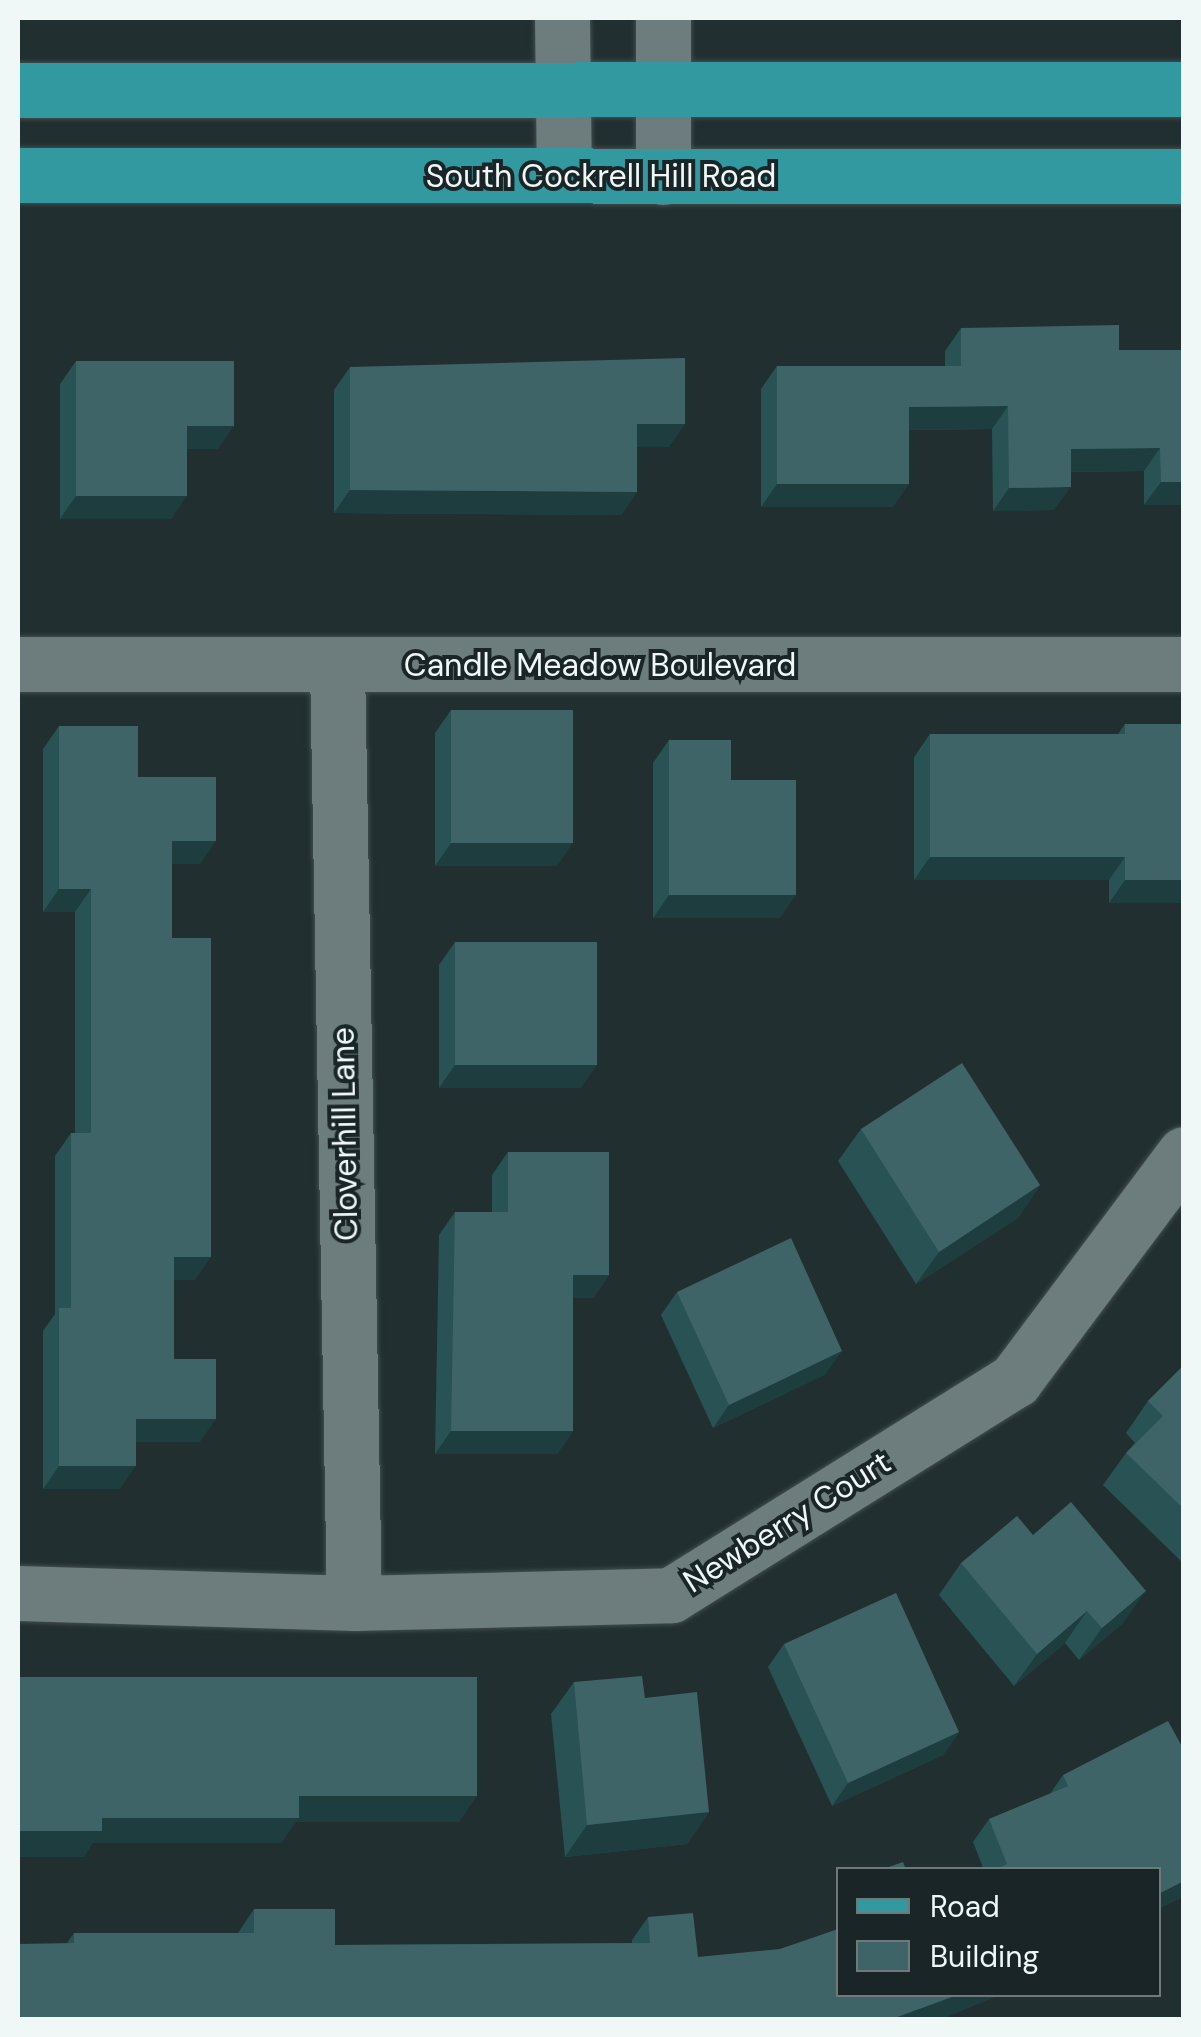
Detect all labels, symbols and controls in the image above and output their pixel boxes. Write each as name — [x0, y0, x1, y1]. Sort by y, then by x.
street label: South Cockrell Hill Road — [426, 157, 776, 195]
street label: Candle Meadow Boulevard — [404, 646, 796, 684]
street label: Cloverhill Lane — [324, 1027, 366, 1241]
street label: Newberry Court — [676, 1443, 898, 1601]
legend — [836, 1867, 1161, 1997]
text: Road — [930, 1887, 1000, 1926]
text: Building — [930, 1937, 1039, 1976]

